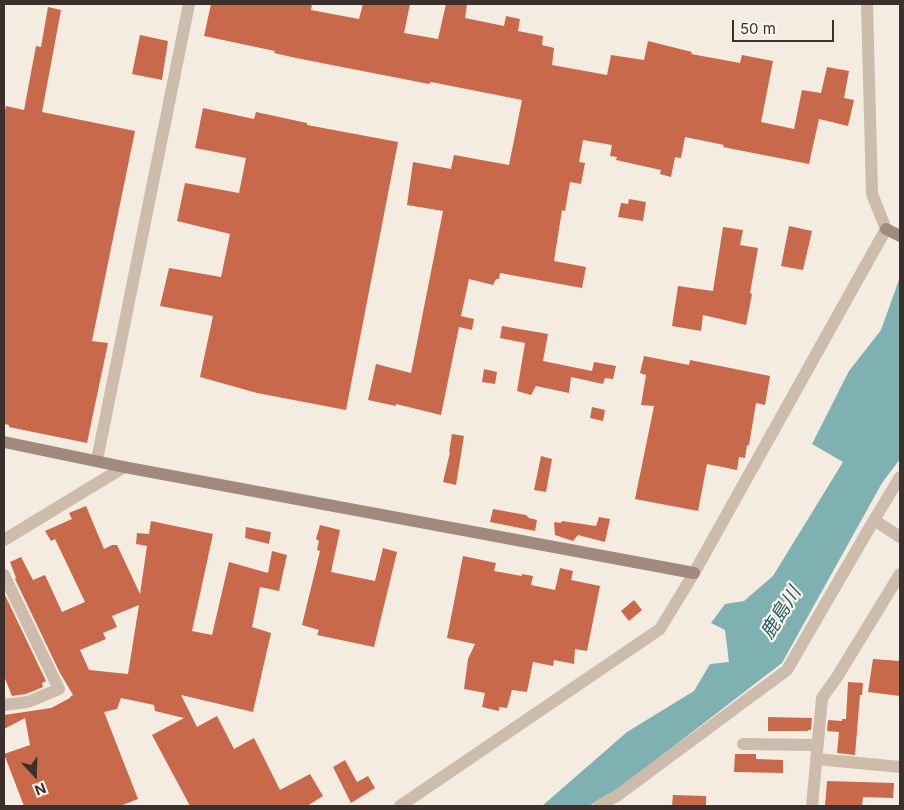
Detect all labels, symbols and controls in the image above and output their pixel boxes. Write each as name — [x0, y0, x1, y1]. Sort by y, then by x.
scale bar — [734, 10, 836, 42]
text: 50 m — [740, 19, 776, 38]
water label: 鹿島川 — [756, 583, 806, 643]
north arrow — [10, 750, 60, 800]
text: N — [33, 780, 49, 799]

